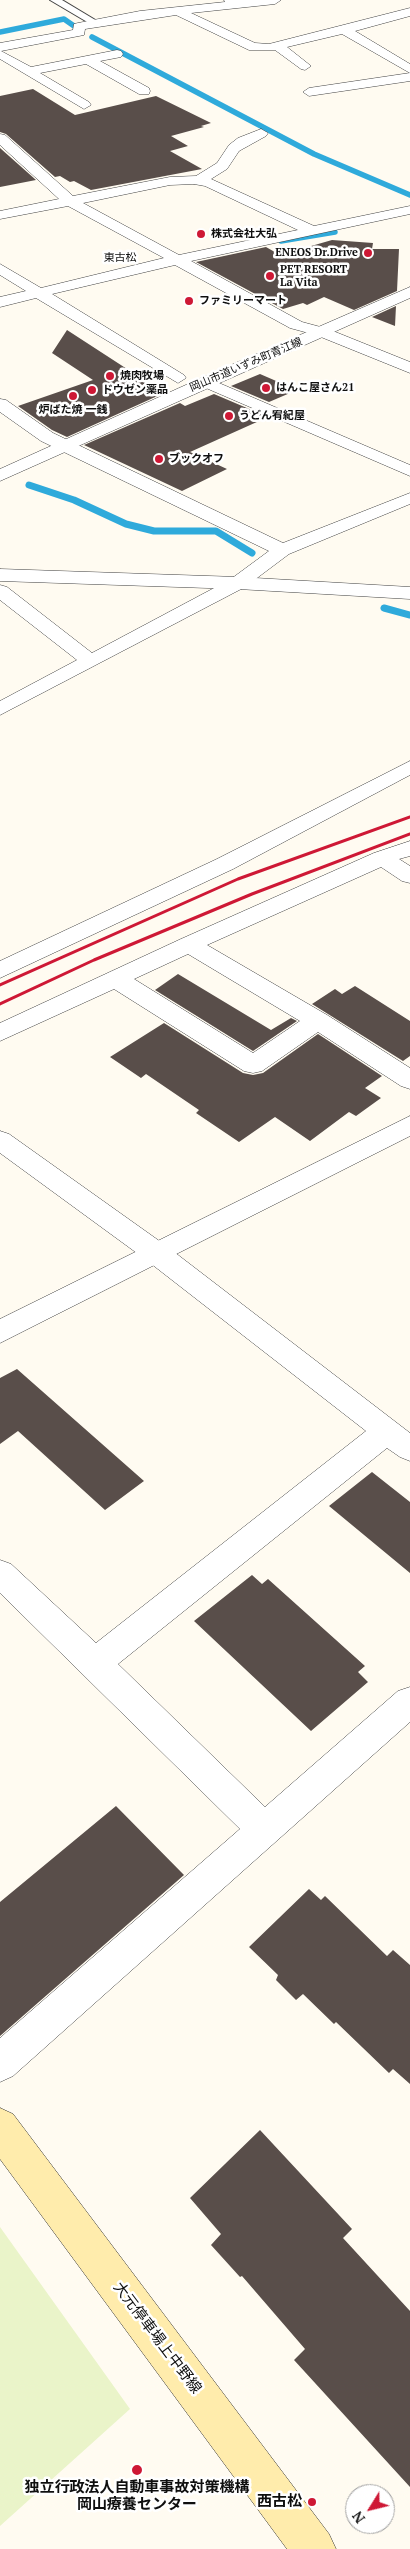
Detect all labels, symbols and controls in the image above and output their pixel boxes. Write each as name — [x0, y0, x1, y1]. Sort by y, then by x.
place label: 株式会社大弘 — [211, 227, 277, 241]
marker: 株式会社大弘 — [195, 228, 207, 240]
place label: ENEOS Dr.Drive — [275, 246, 358, 260]
marker: ENEOS Dr.Drive — [362, 247, 374, 259]
district label: 東古松 — [104, 251, 136, 265]
place label: PET RESORT La Vita — [280, 263, 347, 289]
marker: PET RESORT La Vita — [264, 270, 276, 282]
place label: ファミリーマート — [199, 294, 287, 308]
marker: ファミリーマート — [183, 295, 195, 307]
street label: 岡山市道いずみ町青江線 — [188, 335, 304, 395]
place label: 焼肉牧場 — [120, 369, 164, 383]
marker: 焼肉牧場 — [104, 370, 116, 382]
place label: はんこ屋さん21 — [276, 381, 354, 395]
marker: はんこ屋さん21 — [260, 382, 272, 394]
place label: ドウゼン薬品 — [102, 383, 168, 397]
marker: ドウゼン薬品 — [86, 384, 98, 396]
marker: 炉ばた焼 一銭 — [67, 390, 79, 402]
place label: 炉ばた焼 一銭 — [39, 403, 107, 417]
place label: うどん宥紀屋 — [239, 409, 305, 423]
marker: うどん宥紀屋 — [223, 410, 235, 422]
place label: ブックオフ — [169, 452, 224, 466]
marker: ブックオフ — [153, 453, 165, 465]
street label: 大元停車場上中野線 — [109, 2279, 205, 2397]
marker: 独立行政法人自動車事故対策機構 岡山療養センター — [130, 2463, 144, 2477]
place label: 独立行政法人自動車事故対策機構 岡山療養センター — [25, 2479, 249, 2514]
north arrow — [345, 2484, 395, 2534]
place label: 西古松 — [257, 2493, 302, 2511]
marker: 西古松 — [306, 2496, 318, 2508]
text: N — [347, 2508, 369, 2527]

